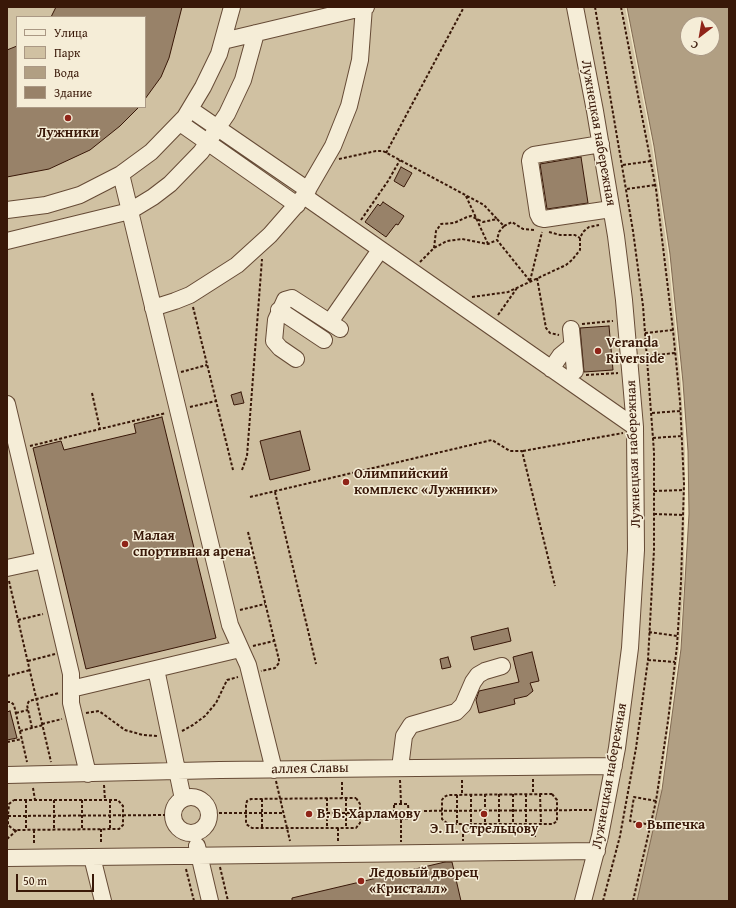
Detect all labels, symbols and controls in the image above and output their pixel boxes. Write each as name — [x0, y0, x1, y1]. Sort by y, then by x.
legend — [16, 16, 146, 108]
north arrow — [680, 16, 720, 56]
text: Улица — [54, 24, 88, 41]
text: С — [688, 37, 701, 54]
text: Парк — [54, 44, 80, 61]
street label: Лужнецкая набережная — [577, 59, 619, 207]
text: Вода — [54, 64, 79, 81]
text: Здание — [54, 84, 92, 101]
marker: Лужники — [63, 113, 73, 123]
place label: Лужники — [37, 125, 99, 141]
place label: Veranda Riverside — [606, 335, 664, 368]
marker: Veranda Riverside — [593, 346, 603, 356]
street label: Лужнецкая набережная — [623, 380, 645, 528]
place label: Олимпийский комплекс «Лужники» — [354, 466, 498, 498]
marker: Олимпийский комплекс «Лужники» — [341, 477, 351, 487]
place label: Малая спортивная арена — [133, 528, 251, 560]
marker: Малая спортивная арена — [120, 539, 130, 549]
street label: Лужнецкая набережная — [589, 702, 631, 850]
street label: аллея Славы — [271, 760, 349, 778]
place label: В. Б. Харламову — [317, 806, 421, 822]
marker: В. Б. Харламову — [304, 809, 314, 819]
marker: Э. П. Стрельцову — [479, 809, 489, 819]
place label: Выпечка — [647, 817, 705, 833]
marker: Выпечка — [634, 820, 644, 830]
place label: Э. П. Стрельцову — [430, 821, 538, 837]
place label: Ледовый дворец «Кристалл» — [369, 865, 478, 898]
scale bar — [18, 866, 96, 892]
text: 50 m — [23, 872, 47, 889]
marker: Ледовый дворец «Кристалл» — [356, 876, 366, 886]

